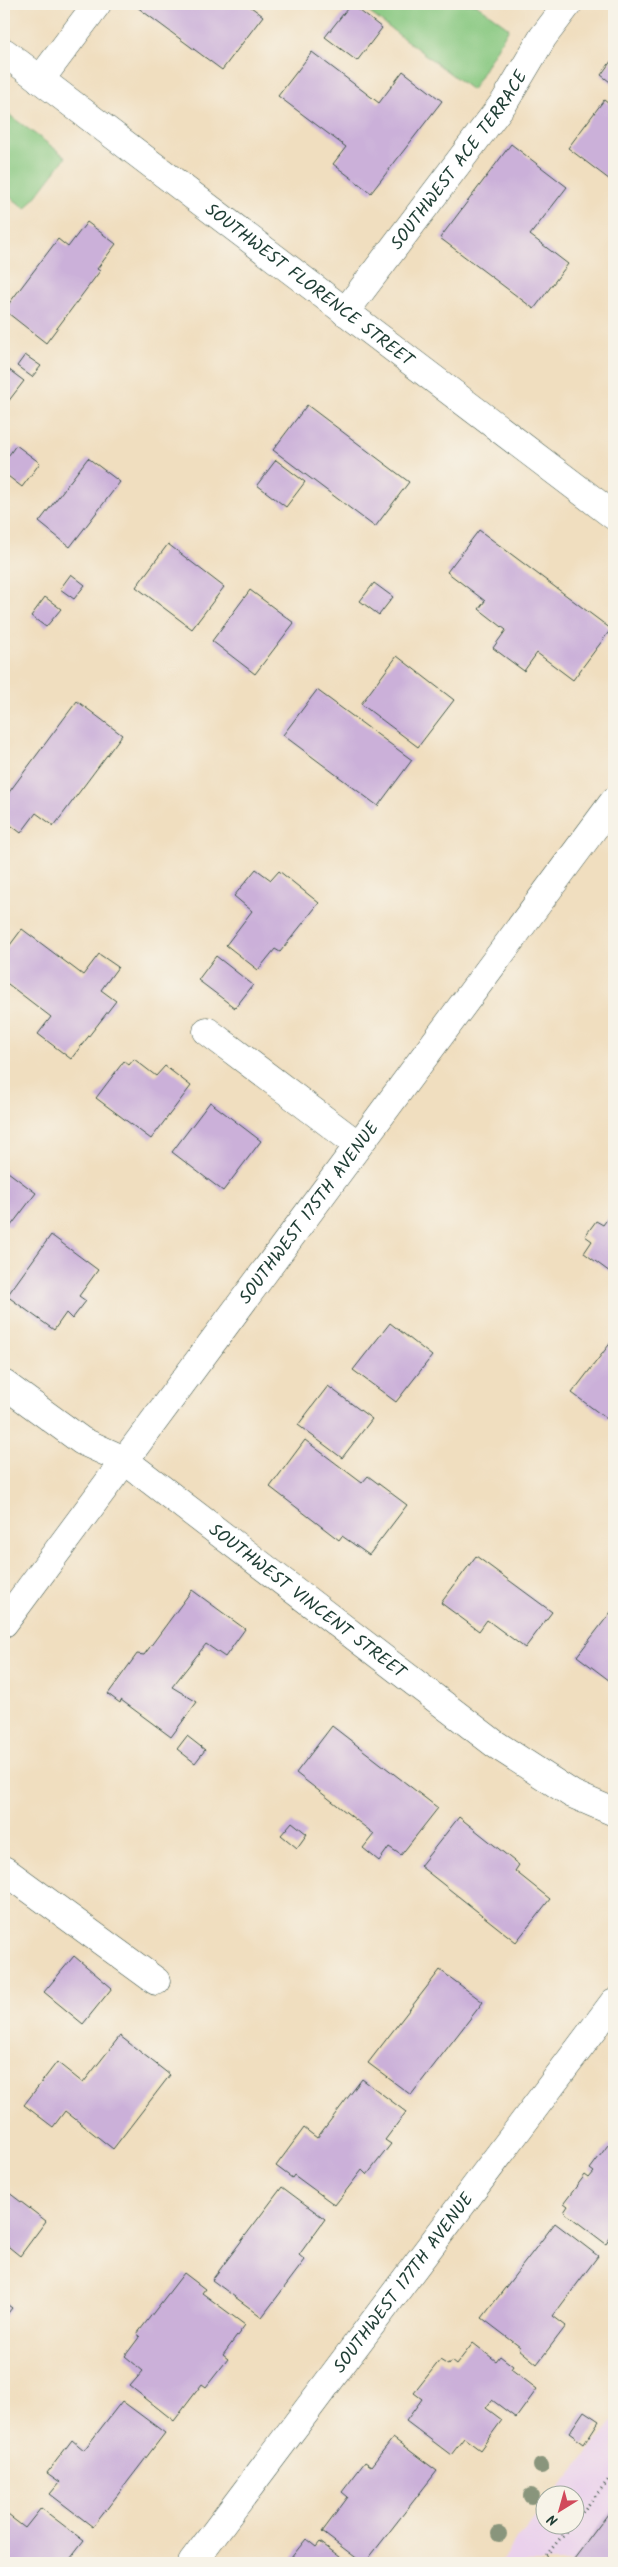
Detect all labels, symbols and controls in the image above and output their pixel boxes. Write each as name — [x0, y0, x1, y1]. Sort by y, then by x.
street label: SOUTHWEST ACE TERRACE — [384, 65, 536, 257]
street label: SOUTHWEST FLORENCE STREET — [198, 196, 421, 376]
street label: SOUTHWEST 175TH AVENUE — [232, 1116, 388, 1311]
street label: SOUTHWEST VINCENT STREET — [202, 1517, 413, 1688]
street label: SOUTHWEST 177TH AVENUE — [327, 2186, 482, 2380]
north arrow — [536, 2484, 586, 2534]
text: N — [543, 2508, 563, 2531]

